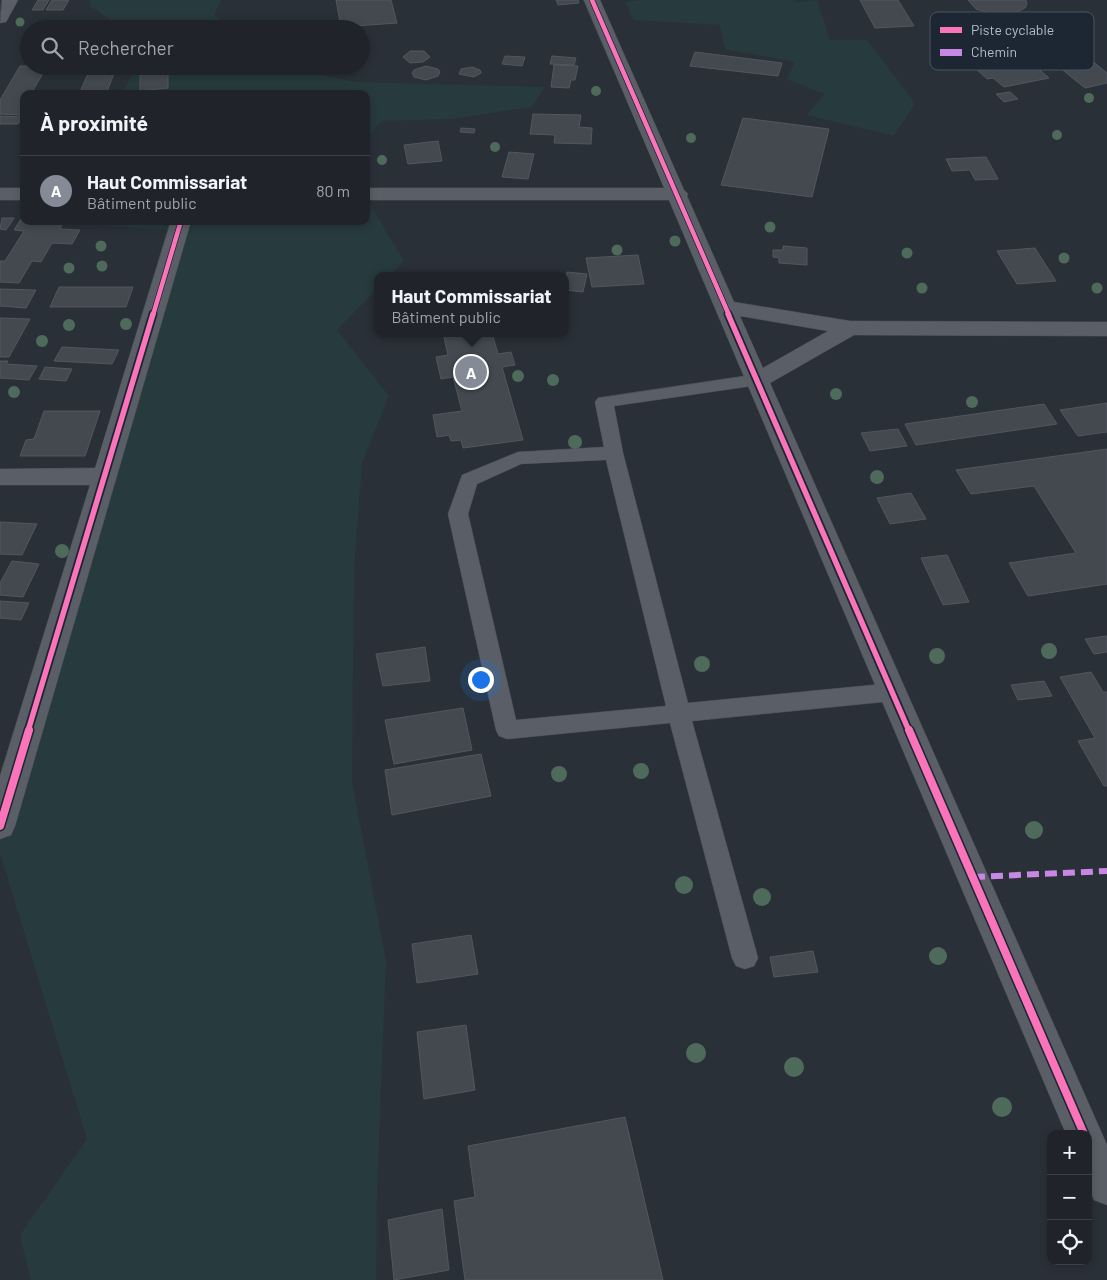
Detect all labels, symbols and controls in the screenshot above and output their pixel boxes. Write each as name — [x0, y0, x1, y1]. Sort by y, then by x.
legend — [930, 12, 1094, 70]
search box — [20, 20, 370, 75]
text: Piste cyclable — [971, 21, 1054, 38]
icon: search — [38, 34, 66, 62]
text: Rechercher — [78, 36, 174, 59]
text: Chemin — [971, 43, 1017, 60]
text: À proximité — [40, 110, 148, 135]
text: Haut Commissariat — [87, 170, 247, 193]
text: A — [51, 181, 61, 200]
text: 80 m — [316, 181, 350, 200]
text: Bâtiment public — [87, 193, 197, 212]
popup — [374, 272, 569, 337]
text: Haut Commissariat — [391, 284, 552, 307]
text: Bâtiment public — [391, 307, 501, 326]
pin: A — [455, 353, 487, 391]
your location — [468, 667, 494, 693]
map controls — [1047, 1130, 1092, 1265]
button: + — [1047, 1130, 1092, 1175]
button: − — [1047, 1175, 1092, 1220]
button: locate — [1047, 1220, 1092, 1265]

